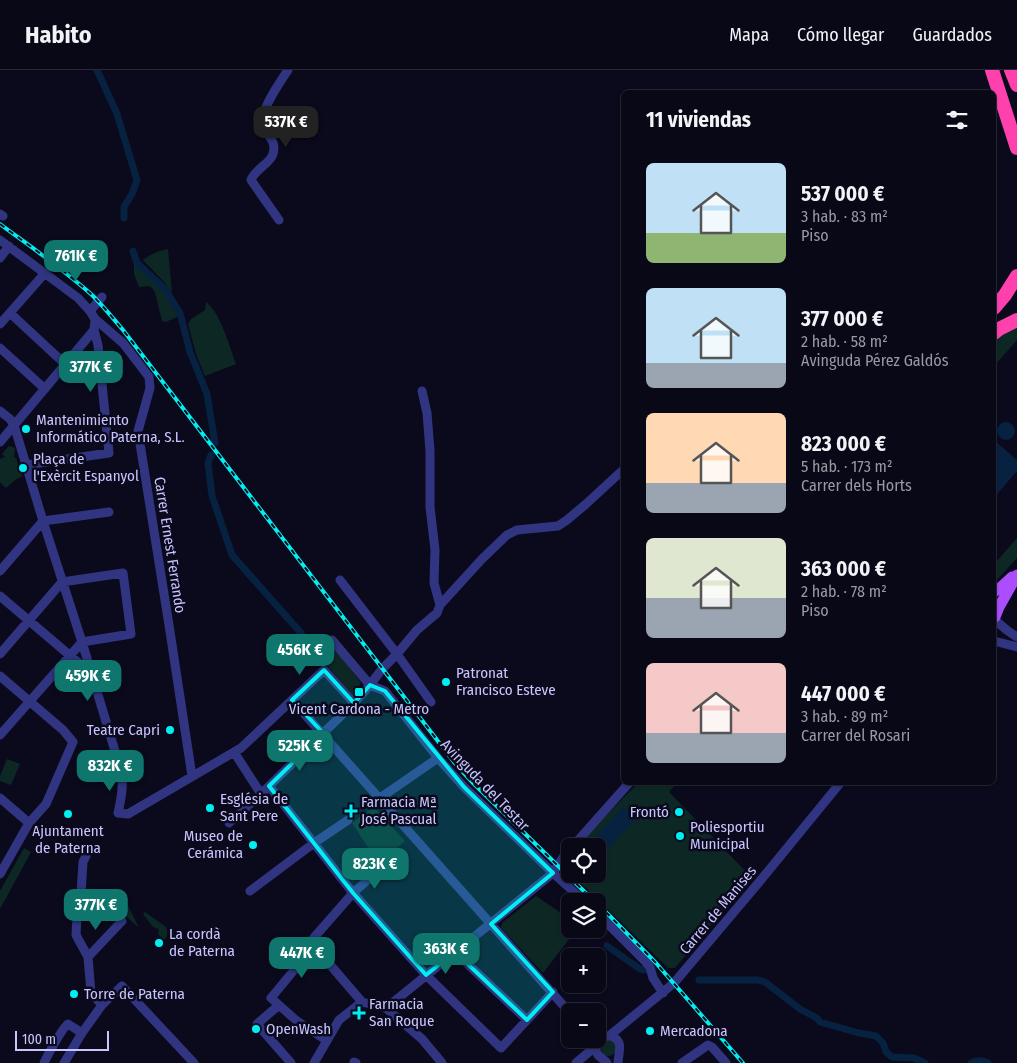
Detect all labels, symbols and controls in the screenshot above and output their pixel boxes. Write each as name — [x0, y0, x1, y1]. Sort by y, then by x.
text: Habito — [25, 21, 91, 49]
text: Mapa — [729, 24, 769, 46]
text: Cómo llegar — [797, 24, 884, 46]
text: Guardados — [912, 24, 992, 46]
pin: 537K € — [245, 106, 327, 148]
icon: filters — [943, 106, 971, 134]
text: 11 viviendas — [646, 107, 751, 133]
text: 537K € — [264, 112, 308, 131]
text: 537 000 € — [801, 181, 884, 207]
icon: home — [686, 183, 746, 243]
text: 3 hab. · 83 m² — [801, 207, 888, 226]
text: Piso — [801, 226, 829, 245]
pin: 761K € — [35, 240, 117, 282]
text: 761K € — [55, 246, 97, 265]
text: 377 000 € — [801, 306, 883, 332]
icon: home — [686, 308, 746, 368]
text: 2 hab. · 58 m² — [801, 332, 888, 351]
pin: 377K € — [50, 350, 132, 393]
text: Avinguda Pérez Galdós — [801, 351, 949, 370]
text: 377K € — [70, 357, 112, 376]
place label: Mantenimiento Informático Paterna, S.L. — [36, 411, 185, 446]
marker: Mantenimiento Informático Paterna, S.L. — [20, 423, 32, 435]
text: 823 000 € — [801, 431, 886, 457]
icon: home — [686, 433, 746, 493]
place label: Plaça de l'Exèrcit Espanyol — [33, 450, 139, 485]
text: 5 hab. · 173 m² — [801, 457, 893, 476]
marker: Plaça de l'Exèrcit Espanyol — [17, 462, 29, 474]
street label: Carrer Ernest Ferrando — [150, 475, 190, 615]
text: Carrer dels Horts — [801, 476, 912, 495]
text: 363 000 € — [801, 556, 886, 582]
icon: home — [686, 558, 746, 618]
text: 2 hab. · 78 m² — [801, 582, 887, 601]
text: Piso — [801, 601, 829, 620]
pin: 456K € — [259, 634, 341, 676]
text: 456K € — [277, 640, 323, 659]
pin: 459K € — [47, 660, 129, 702]
place label: Patronat Francisco Esteve — [456, 664, 556, 699]
text: 459K € — [65, 666, 111, 685]
marker: Patronat Francisco Esteve — [440, 676, 452, 688]
text: 447 000 € — [801, 681, 885, 707]
icon: home — [686, 683, 746, 743]
marker: Vicent Cardona - Metro — [353, 686, 365, 698]
place label: Vicent Cardona - Metro — [289, 700, 429, 718]
text: 3 hab. · 89 m² — [801, 707, 888, 726]
place label: Teatre Capri — [87, 721, 160, 739]
marker: Teatre Capri — [164, 724, 176, 736]
text: Carrer del Rosari — [801, 726, 910, 745]
pin: 525K € — [259, 730, 341, 772]
text: 525K € — [278, 736, 322, 755]
street label: Avinguda del Testar — [437, 736, 534, 835]
pin: 832K € — [69, 750, 151, 792]
text: 832K € — [88, 756, 132, 775]
place label: Església de Sant Pere — [220, 790, 288, 825]
place label: Farmacia Mª José Pascual — [361, 793, 437, 828]
marker: Església de Sant Pere — [204, 802, 216, 814]
place label: Frontó — [630, 803, 669, 821]
marker: Farmacia Mª José Pascual — [345, 805, 357, 817]
marker: Frontó — [673, 806, 685, 818]
marker: Ajuntament de Paterna — [62, 808, 74, 820]
place label: Poliesportiu Municipal — [690, 818, 764, 853]
place label: Ajuntament de Paterna — [32, 822, 104, 857]
place label: Museo de Cerámica — [184, 827, 243, 862]
marker: Poliesportiu Municipal — [674, 830, 686, 842]
map controls — [561, 838, 606, 1048]
button: locate — [561, 838, 606, 883]
marker: Museo de Cerámica — [247, 839, 259, 851]
pin: 823K € — [334, 848, 416, 890]
text: 823K € — [353, 854, 397, 873]
street label: Carrer de Manises — [676, 862, 760, 958]
pin: 377K € — [55, 888, 137, 931]
button: layers — [561, 893, 606, 938]
text: 377K € — [75, 895, 117, 914]
place label: La cordà de Paterna — [169, 925, 235, 960]
pin: 363K € — [405, 932, 487, 975]
pin: 447K € — [261, 936, 343, 979]
marker: La cordà de Paterna — [153, 937, 165, 949]
text: 363K € — [424, 939, 468, 958]
text: 447K € — [280, 943, 324, 962]
button: + — [561, 948, 606, 993]
place label: Torre de Paterna — [84, 985, 185, 1003]
marker: Torre de Paterna — [68, 988, 80, 1000]
place label: Farmacia San Roque — [369, 995, 434, 1030]
button: − — [561, 1003, 606, 1048]
marker: Farmacia San Roque — [353, 1007, 365, 1019]
place label: OpenWash — [266, 1020, 331, 1038]
place label: Mercadona — [660, 1022, 728, 1040]
marker: OpenWash — [250, 1023, 262, 1035]
marker: Mercadona — [644, 1025, 656, 1037]
scale bar — [15, 1028, 109, 1051]
text: 100 m — [22, 1031, 56, 1048]

